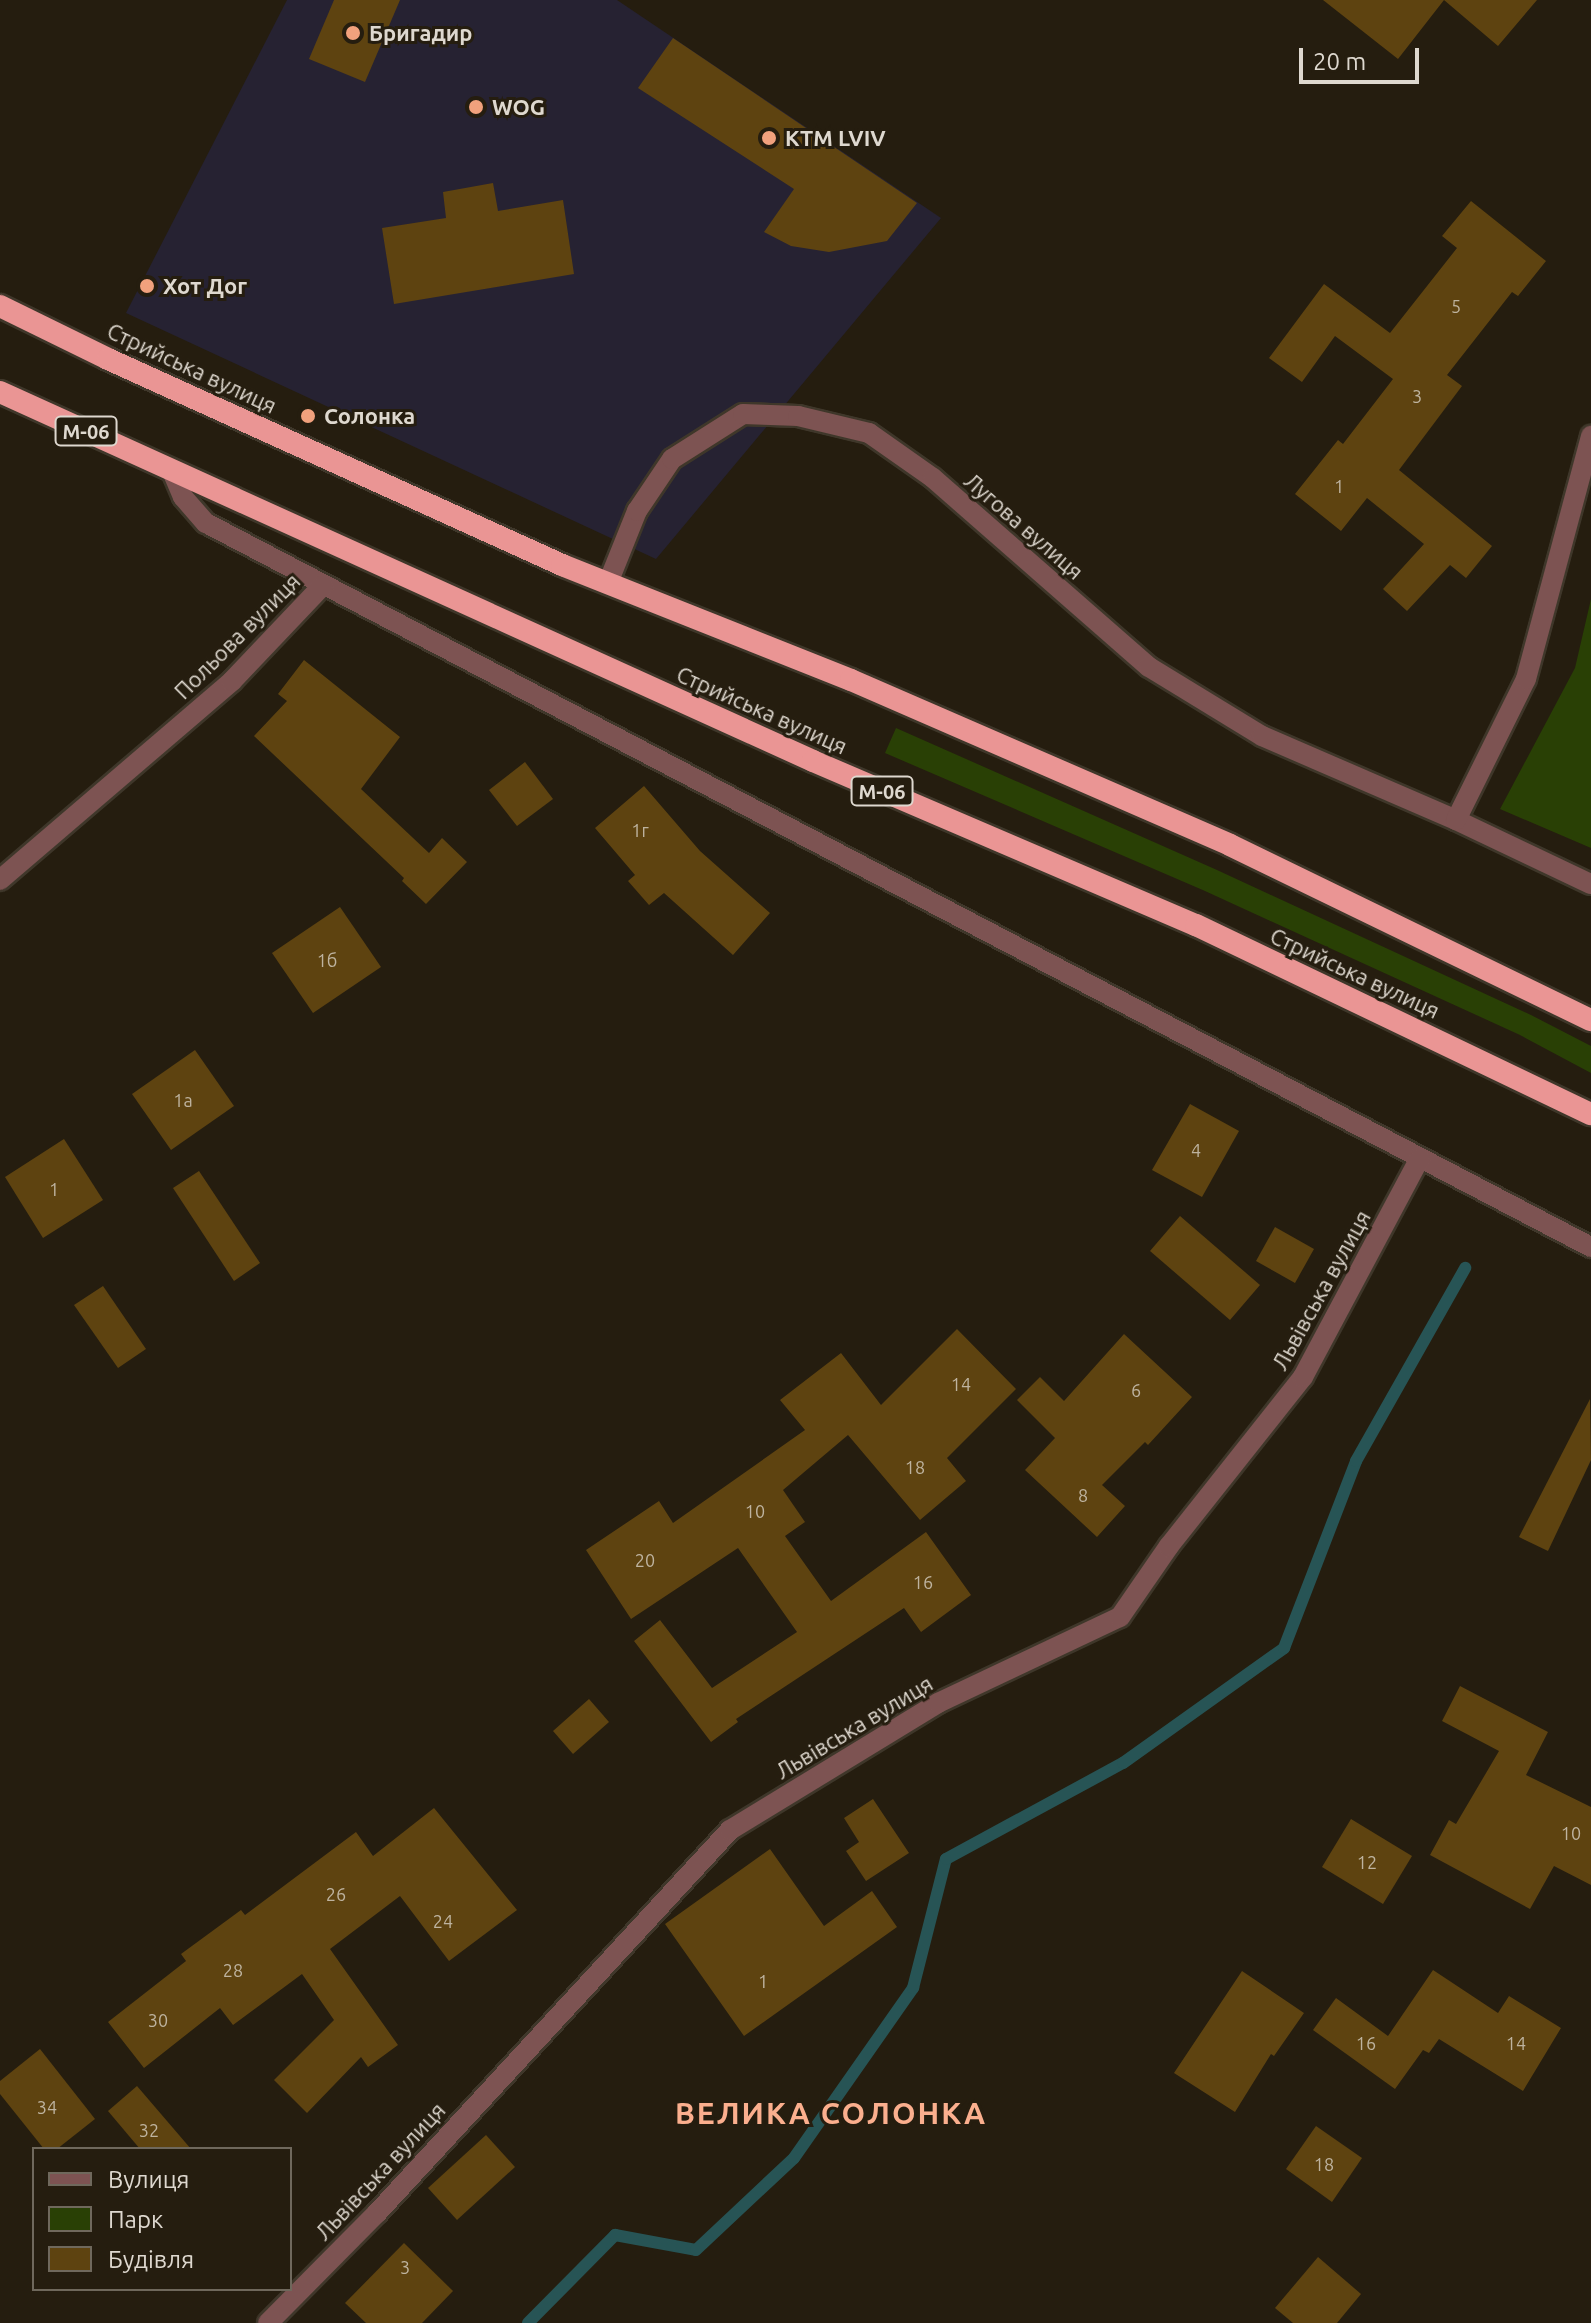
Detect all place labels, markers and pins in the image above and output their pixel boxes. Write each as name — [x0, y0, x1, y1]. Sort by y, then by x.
place label: Бригадир — [369, 20, 472, 46]
marker: Бригадир — [344, 24, 362, 42]
place label: WOG — [492, 94, 545, 120]
marker: WOG — [467, 98, 485, 116]
place label: KTM LVIV — [785, 125, 886, 151]
marker: KTM LVIV — [760, 129, 778, 147]
place label: Хот Дог — [163, 273, 247, 299]
marker: Хот Дог — [138, 277, 156, 295]
place label: Солонка — [324, 403, 415, 429]
marker: Солонка — [299, 407, 317, 425]

